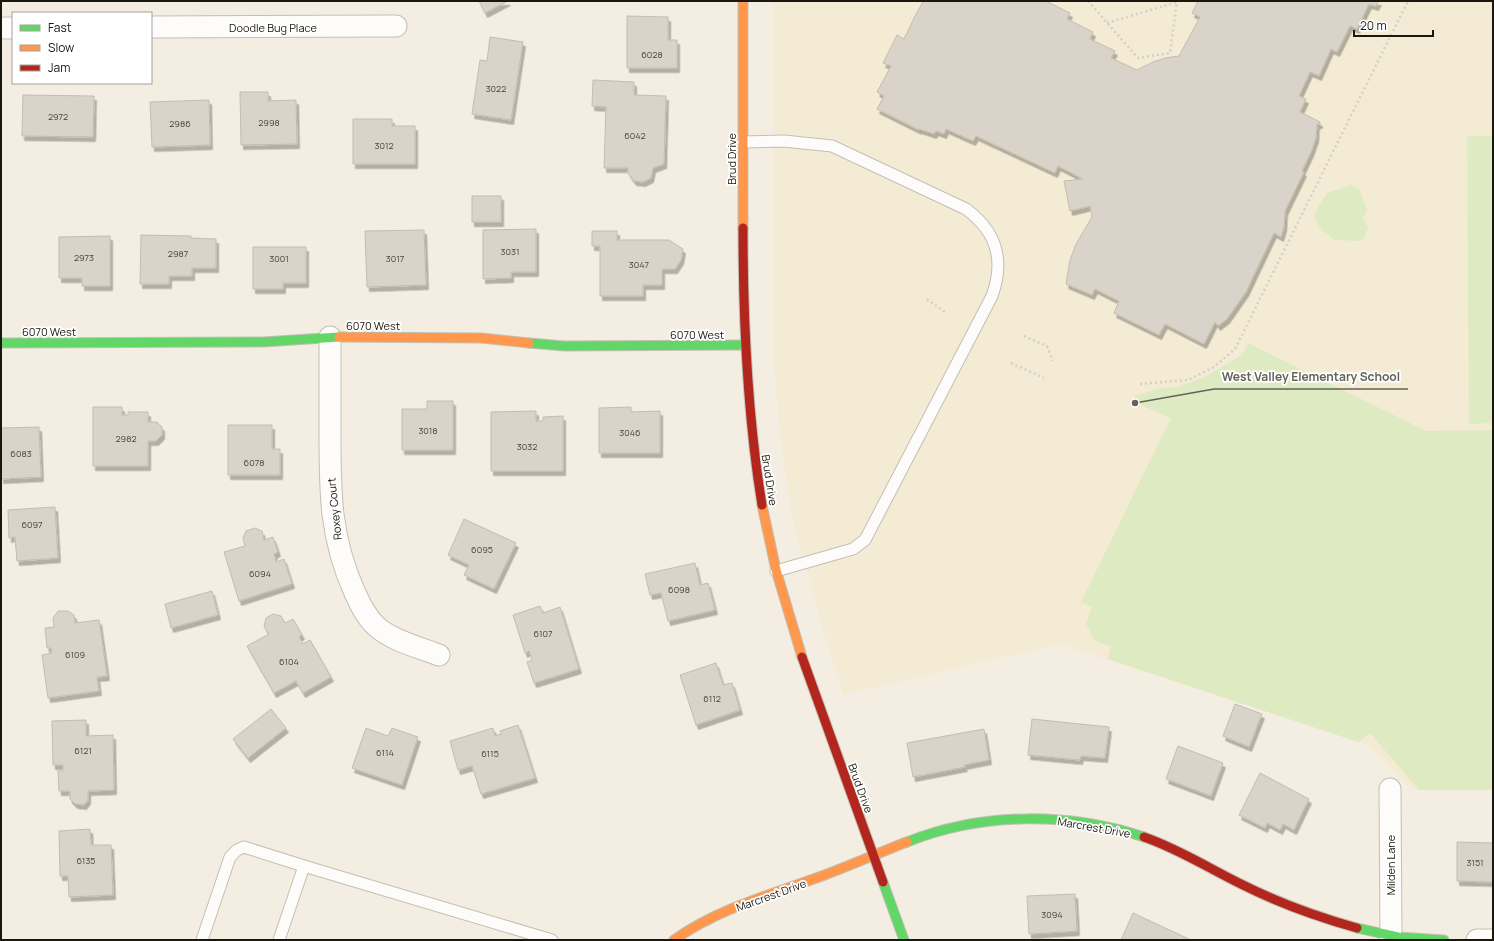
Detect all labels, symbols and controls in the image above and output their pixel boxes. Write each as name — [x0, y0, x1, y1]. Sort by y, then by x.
legend — [12, 12, 152, 84]
scale bar — [1354, 12, 1433, 38]
text: 20 m — [1360, 17, 1387, 34]
text: Fast — [48, 19, 72, 36]
street label: Doodle Bug Place — [229, 20, 317, 35]
text: Slow — [48, 39, 74, 56]
house number: 6028 — [641, 48, 663, 61]
text: Jam — [48, 59, 70, 76]
house number: 3022 — [486, 82, 506, 95]
house number: 2972 — [48, 110, 68, 123]
house number: 2998 — [258, 116, 280, 129]
house number: 2986 — [169, 117, 191, 130]
house number: 6042 — [624, 129, 646, 142]
street label: Brud Drive — [724, 133, 739, 185]
house number: 3012 — [374, 139, 394, 152]
house number: 3031 — [501, 245, 519, 258]
house number: 2987 — [168, 247, 189, 260]
house number: 2973 — [74, 251, 94, 264]
house number: 3001 — [269, 252, 289, 265]
house number: 3017 — [386, 252, 405, 265]
house number: 3047 — [629, 258, 650, 271]
street label: 6070 West — [346, 318, 400, 333]
street label: 6070 West — [22, 324, 76, 339]
street label: 6070 West — [670, 327, 724, 342]
callout: West Valley Elementary School — [1214, 365, 1408, 389]
text: West Valley Elementary School — [1222, 368, 1400, 385]
house number: 3018 — [418, 424, 438, 437]
house number: 3046 — [619, 426, 641, 439]
house number: 2982 — [115, 432, 137, 445]
house number: 3032 — [517, 440, 537, 453]
house number: 6083 — [10, 447, 32, 460]
street label: Brud Drive — [759, 453, 782, 507]
house number: 6078 — [244, 456, 264, 469]
street label: Roxey Court — [323, 477, 345, 541]
house number: 6097 — [21, 518, 43, 531]
house number: 6095 — [471, 543, 493, 556]
house number: 6094 — [249, 567, 271, 580]
house number: 6098 — [668, 583, 690, 596]
house number: 6107 — [534, 627, 553, 640]
house number: 6109 — [65, 648, 85, 661]
house number: 6104 — [279, 655, 299, 668]
house number: 6112 — [703, 692, 721, 705]
house number: 6121 — [74, 744, 92, 757]
house number: 6114 — [376, 746, 394, 759]
house number: 6115 — [481, 747, 499, 760]
street label: Brud Drive — [845, 761, 877, 815]
street label: Marcrest Drive — [1056, 813, 1132, 841]
street label: Milden Lane — [1383, 834, 1398, 895]
house number: 6135 — [76, 854, 96, 867]
house number: 3151 — [1466, 856, 1484, 869]
street label: Marcrest Drive — [734, 875, 809, 915]
house number: 3094 — [1041, 908, 1063, 921]

